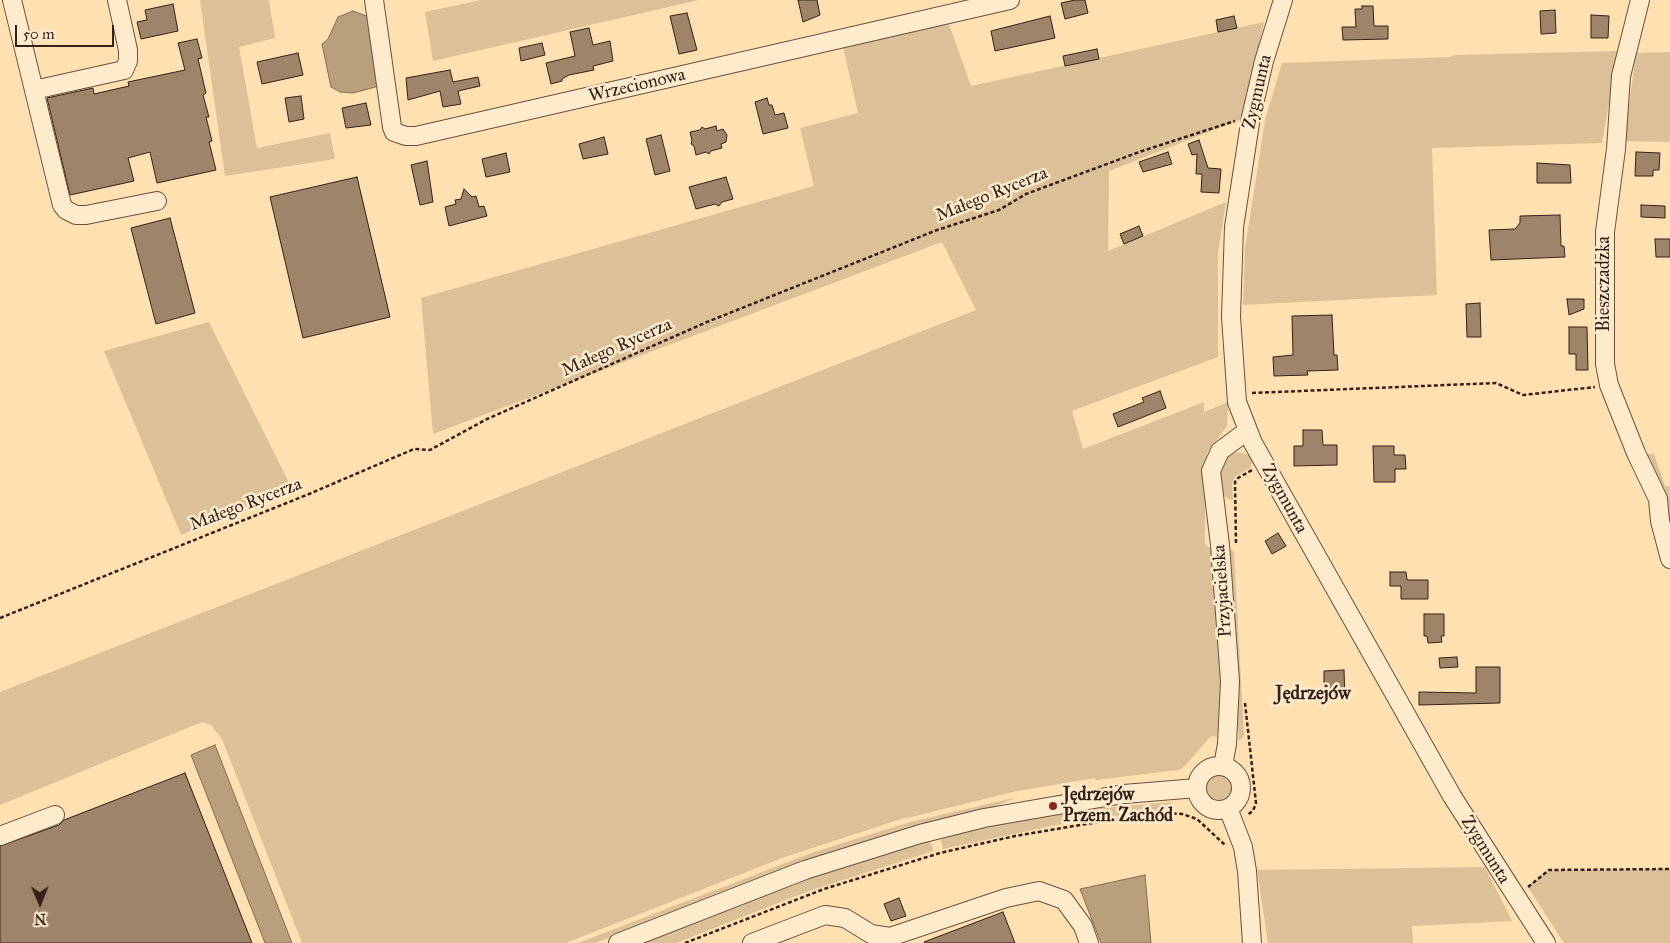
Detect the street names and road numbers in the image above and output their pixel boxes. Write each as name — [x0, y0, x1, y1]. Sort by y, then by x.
street label: Zygmunta — [1239, 53, 1277, 131]
street label: Wrzecionowa — [586, 64, 688, 108]
street label: Małego Rycerza — [933, 163, 1051, 227]
street label: Bieszczadzka — [1594, 236, 1616, 332]
street label: Małego Rycerza — [559, 314, 675, 382]
street label: Zygmunta — [1256, 461, 1312, 537]
street label: Małego Rycerza — [187, 474, 305, 536]
street label: Przyjacielska — [1209, 544, 1237, 638]
street label: Zygmunta — [1456, 812, 1514, 888]

